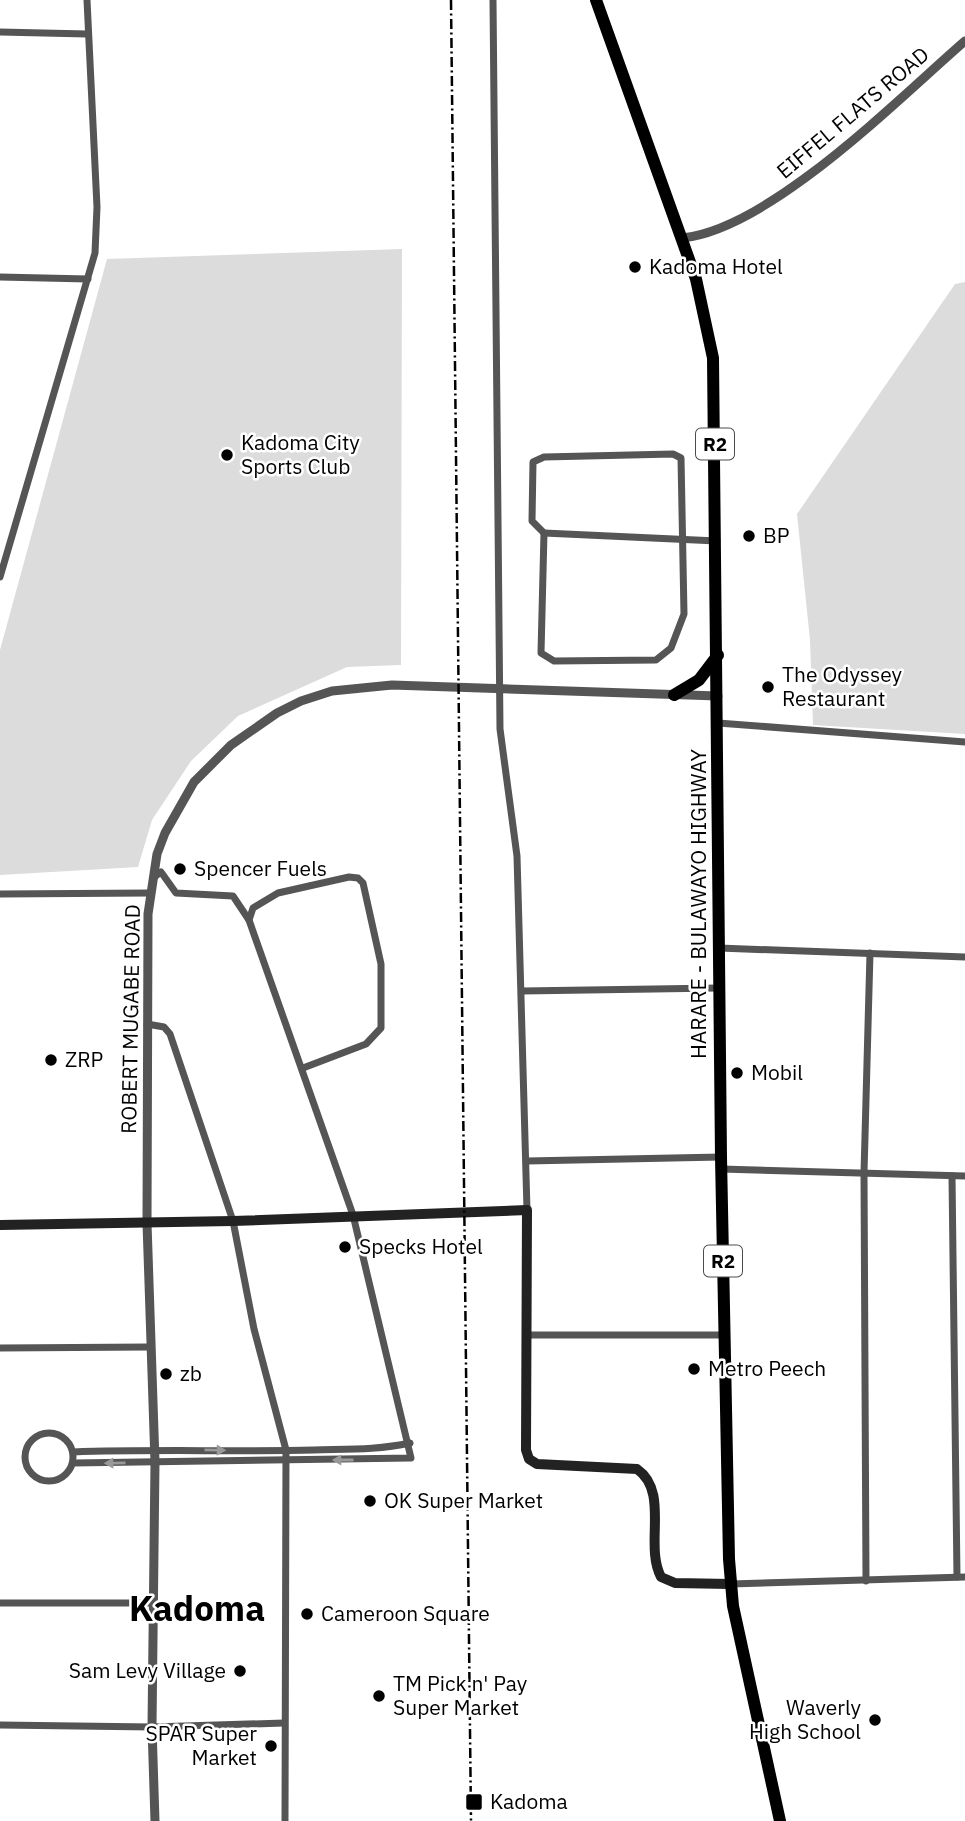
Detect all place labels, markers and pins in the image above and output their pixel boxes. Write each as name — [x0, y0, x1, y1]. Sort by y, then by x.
place label: Kadoma Hotel — [649, 252, 783, 280]
marker: Kadoma Hotel — [627, 259, 643, 275]
place label: Kadoma City Sports Club — [241, 428, 360, 480]
marker: Kadoma City Sports Club — [219, 447, 235, 463]
place label: BP — [763, 521, 789, 549]
marker: BP — [741, 528, 757, 544]
place label: The Odyssey Restaurant — [782, 660, 903, 712]
marker: The Odyssey Restaurant — [760, 679, 776, 695]
place label: Spencer Fuels — [194, 854, 327, 882]
marker: Spencer Fuels — [172, 861, 188, 877]
place label: ZRP — [65, 1045, 103, 1073]
marker: ZRP — [43, 1052, 59, 1068]
place label: Mobil — [751, 1058, 803, 1086]
marker: Mobil — [729, 1065, 745, 1081]
place label: Specks Hotel — [359, 1232, 483, 1260]
marker: Specks Hotel — [337, 1239, 353, 1255]
place label: Metro Peech — [708, 1354, 826, 1382]
place label: zb — [180, 1359, 202, 1387]
marker: Metro Peech — [686, 1361, 702, 1377]
marker: zb — [158, 1366, 174, 1382]
place label: OK Super Market — [384, 1486, 543, 1514]
marker: OK Super Market — [362, 1493, 378, 1509]
place label: Cameroon Square — [321, 1599, 490, 1627]
marker: Cameroon Square — [299, 1606, 315, 1622]
place label: Sam Levy Village — [69, 1656, 226, 1684]
marker: Sam Levy Village — [232, 1663, 248, 1679]
place label: TM Pick n' Pay Super Market — [393, 1669, 528, 1721]
marker: TM Pick n' Pay Super Market — [371, 1688, 387, 1704]
place label: Waverly High School — [749, 1693, 862, 1745]
marker: Waverly High School — [867, 1712, 883, 1728]
place label: SPAR Super Market — [146, 1719, 257, 1771]
marker: SPAR Super Market — [263, 1738, 279, 1754]
place label: Kadoma — [490, 1787, 568, 1815]
marker: Kadoma — [464, 1792, 484, 1812]

